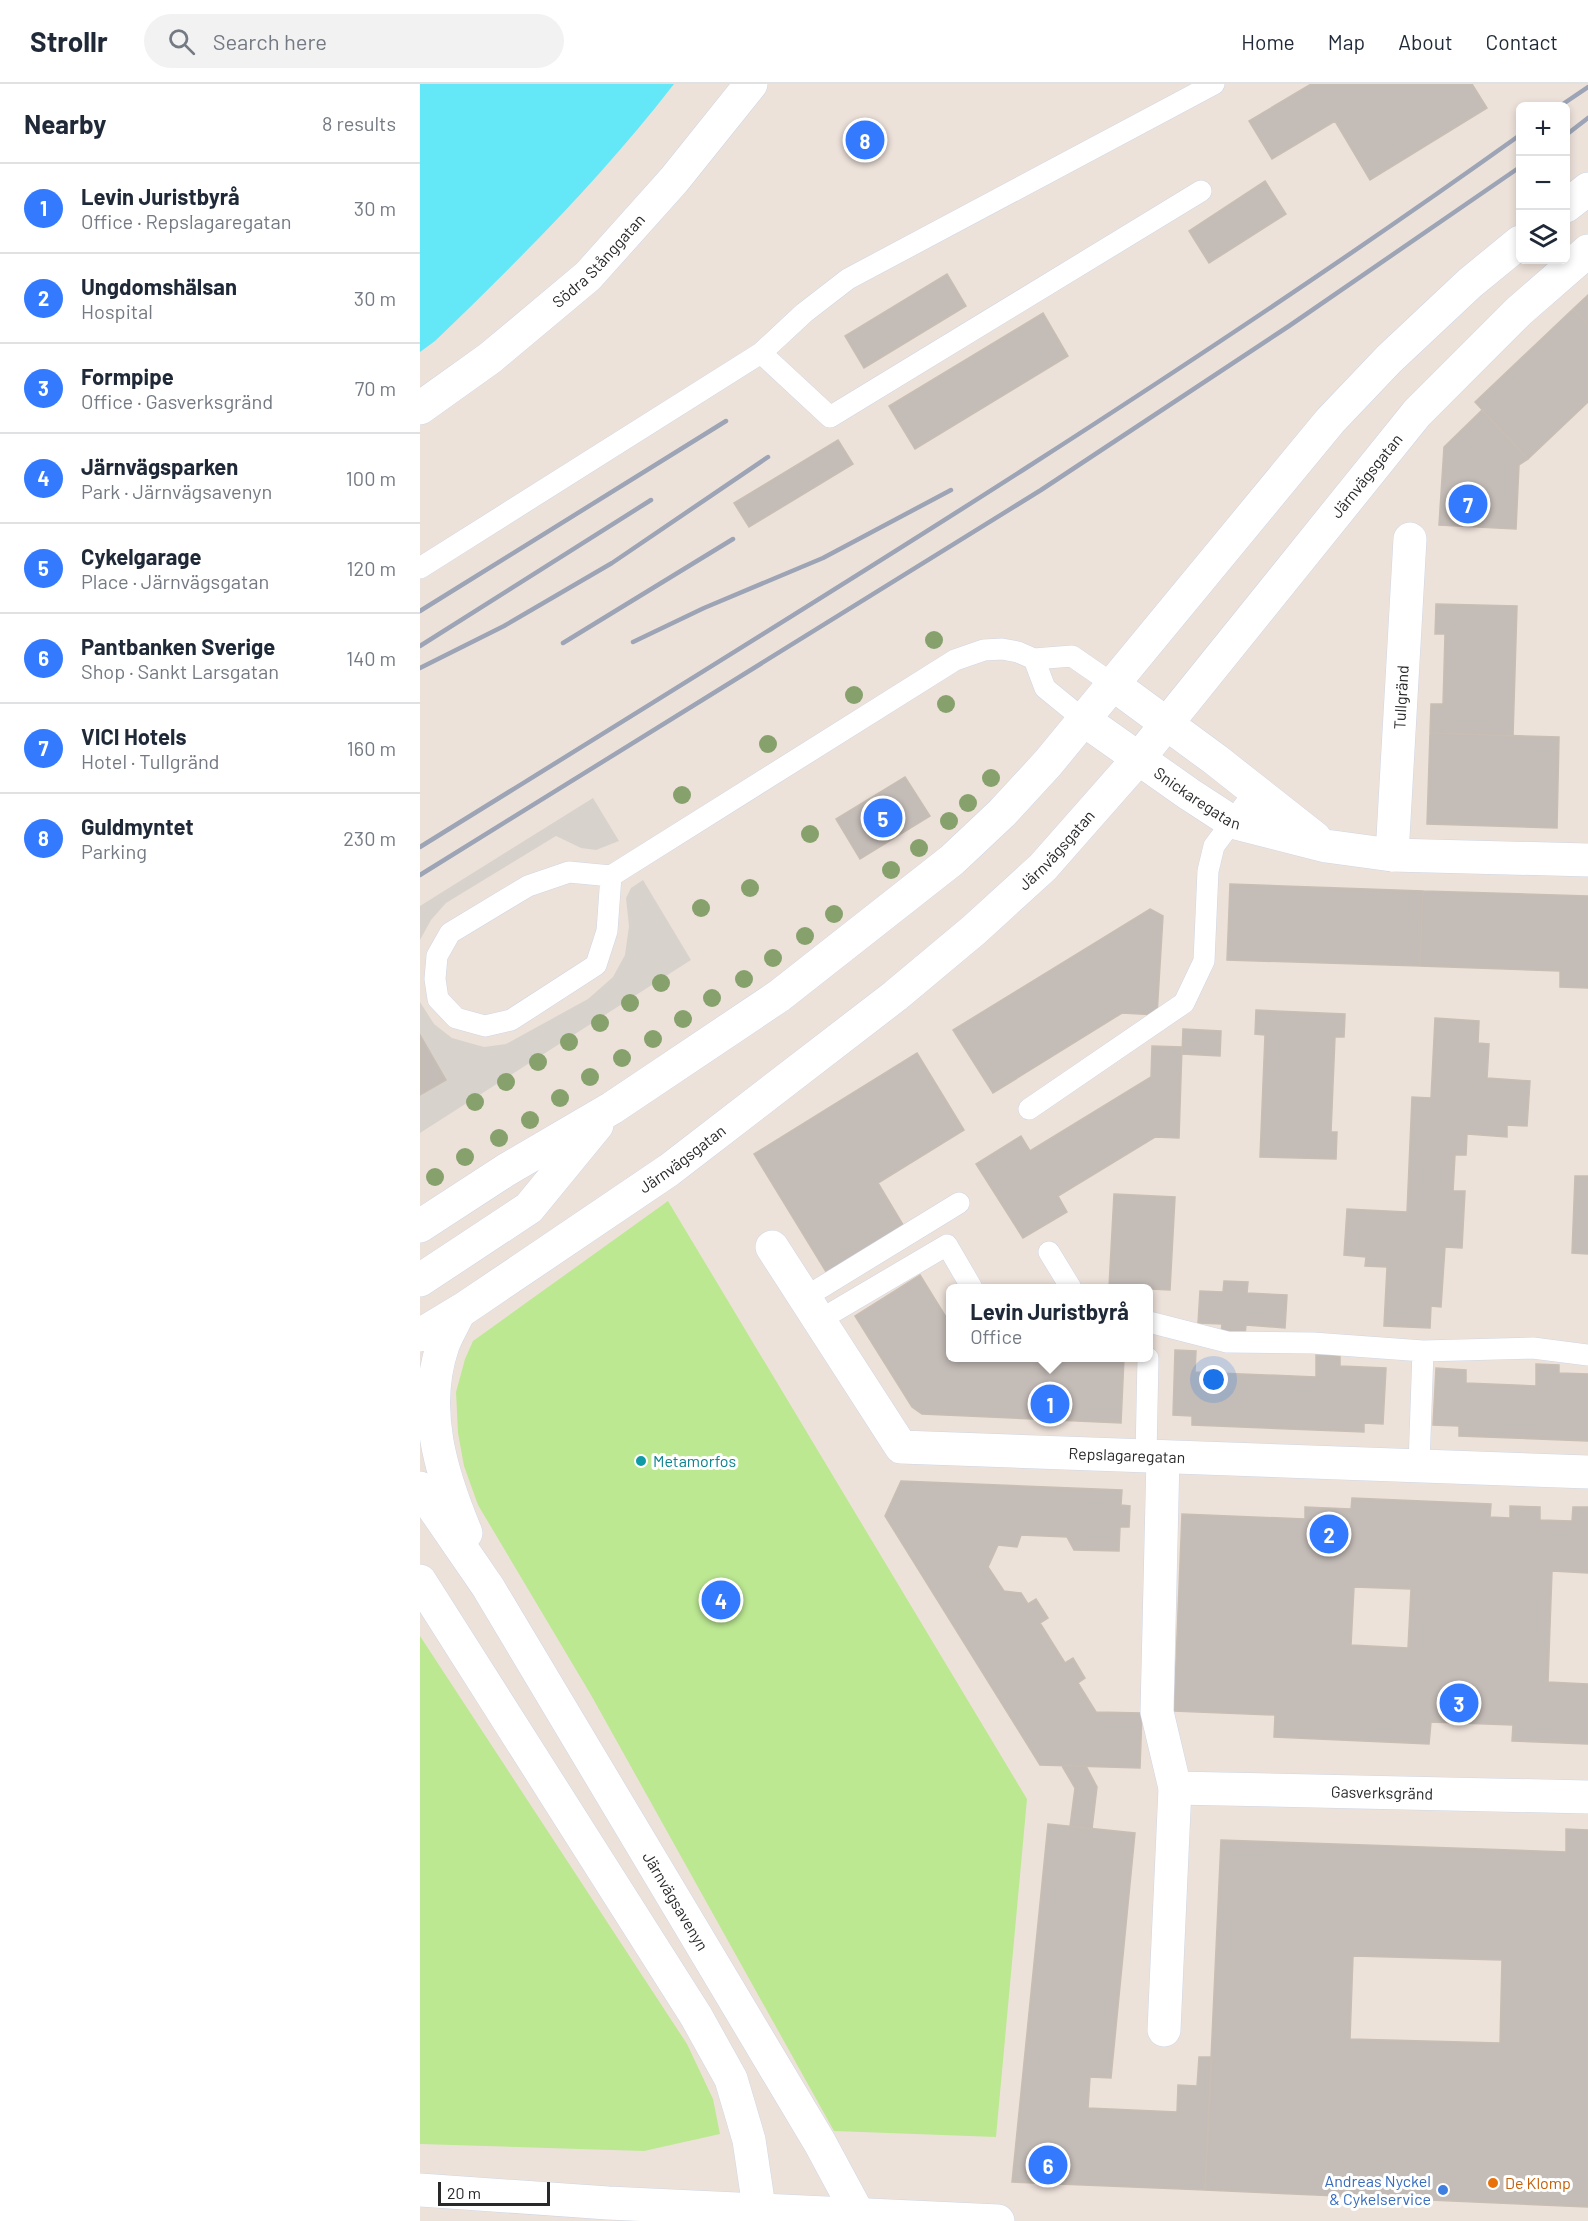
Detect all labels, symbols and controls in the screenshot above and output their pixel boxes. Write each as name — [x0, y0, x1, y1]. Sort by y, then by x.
search box — [144, 14, 564, 68]
text: Strollr — [30, 24, 108, 58]
icon: search — [165, 25, 198, 58]
text: Search here — [213, 28, 327, 54]
text: Home — [1241, 29, 1295, 54]
text: Map — [1328, 29, 1365, 54]
text: About — [1398, 29, 1453, 54]
text: Contact — [1486, 29, 1558, 54]
map controls — [1516, 102, 1570, 264]
button: + — [1516, 102, 1570, 156]
text: Nearby — [24, 108, 106, 139]
text: 8 results — [322, 111, 396, 135]
pin: 8 — [846, 118, 884, 162]
button: − — [1516, 156, 1570, 210]
text: Levin Juristbyrå — [81, 183, 240, 209]
text: 1 — [40, 196, 47, 220]
text: 30 m — [354, 196, 396, 220]
text: Office · Repslagaregatan — [81, 209, 292, 233]
street label: Södra Stånggatan — [548, 210, 648, 311]
button: layers — [1516, 210, 1570, 264]
text: Ungdomshälsan — [81, 273, 237, 299]
text: 2 — [38, 286, 49, 310]
text: 30 m — [354, 286, 396, 310]
text: Hospital — [81, 299, 153, 323]
text: Formpipe — [81, 363, 174, 389]
text: 3 — [38, 376, 49, 400]
text: 70 m — [355, 376, 396, 400]
text: Office · Gasverksgränd — [81, 389, 273, 413]
street label: Järnvägsgatan — [1326, 430, 1406, 522]
text: Järnvägsparken — [81, 453, 238, 479]
text: 4 — [37, 466, 50, 490]
text: 100 m — [346, 466, 396, 490]
text: Park · Järnvägsavenyn — [81, 479, 272, 503]
pin: 7 — [1448, 482, 1488, 526]
text: Cykelgarage — [81, 543, 202, 569]
text: 5 — [38, 556, 49, 580]
text: 120 m — [346, 556, 396, 580]
text: Place · Järnvägsgatan — [81, 569, 269, 593]
text: Pantbanken Sverige — [81, 633, 275, 659]
text: 6 — [38, 646, 49, 670]
text: 140 m — [346, 646, 396, 670]
text: Shop · Sankt Larsgatan — [81, 659, 279, 683]
street label: Tullgränd — [1389, 665, 1412, 730]
text: VICI Hotels — [81, 723, 186, 749]
text: 7 — [39, 736, 48, 760]
text: 160 m — [347, 736, 396, 760]
text: Hotel · Tullgränd — [81, 749, 219, 773]
street label: Snickaregatan — [1151, 762, 1242, 833]
pin: 5 — [864, 796, 902, 840]
street label: Järnvägsgatan — [1014, 806, 1098, 894]
text: Guldmyntet — [81, 813, 194, 839]
text: 8 — [38, 826, 49, 850]
text: 230 m — [343, 826, 396, 850]
text: Parking — [81, 839, 147, 863]
street label: Järnvägsgatan — [635, 1120, 729, 1197]
popup — [946, 1284, 1153, 1362]
text: Levin Juristbyrå — [970, 1298, 1129, 1324]
text: Office — [970, 1324, 1022, 1348]
your location — [1199, 1365, 1228, 1394]
pin: 1 — [1030, 1382, 1070, 1426]
street label: Repslagaregatan — [1068, 1443, 1186, 1466]
place label: Metamorfos — [653, 1451, 736, 1470]
marker: Metamorfos — [634, 1454, 648, 1468]
pin: 2 — [1310, 1512, 1348, 1556]
pin: 4 — [702, 1578, 740, 1622]
pin: 3 — [1440, 1680, 1478, 1726]
street label: Gasverksgränd — [1331, 1781, 1433, 1803]
street label: Järnvägsavenyn — [639, 1848, 713, 1954]
pin: 6 — [1028, 2142, 1068, 2188]
place label: Andreas Nyckel & Cykelservice — [1325, 2171, 1431, 2208]
place label: De Klomp — [1505, 2173, 1571, 2192]
marker: De Klomp — [1486, 2176, 1500, 2190]
scale bar — [438, 2179, 550, 2206]
text: 20 m — [447, 2183, 481, 2202]
marker: Andreas Nyckel & Cykelservice — [1436, 2183, 1450, 2197]

